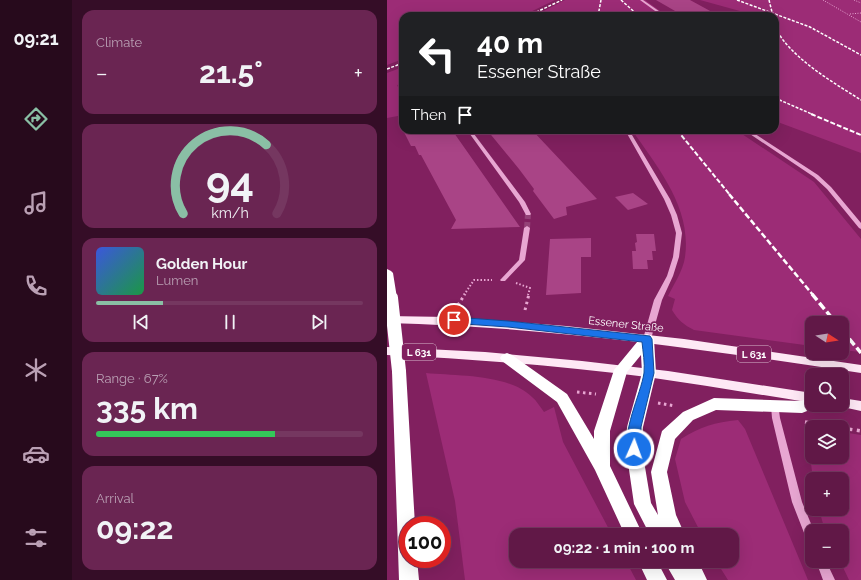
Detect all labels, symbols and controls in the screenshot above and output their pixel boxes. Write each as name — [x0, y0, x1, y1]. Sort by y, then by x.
text: 40 m — [477, 27, 543, 60]
text: 09:21 — [13, 28, 59, 49]
icon: left — [411, 28, 463, 80]
text: Climate — [96, 35, 142, 50]
text: 21.5° — [199, 55, 263, 90]
text: − — [96, 60, 108, 86]
text: + — [354, 60, 363, 86]
text: Essener Straße — [477, 61, 601, 82]
icon: arrive — [454, 104, 476, 126]
icon: directions — [22, 105, 50, 133]
text: Then — [411, 106, 446, 124]
text: 94 — [205, 158, 254, 207]
icon: music — [22, 189, 50, 217]
text: km/h — [211, 205, 248, 221]
text: Golden Hour — [156, 255, 247, 273]
icon: phone — [22, 272, 50, 300]
text: Lumen — [156, 273, 198, 288]
pin — [437, 303, 471, 337]
icon: arrive — [443, 309, 465, 331]
icon: previous — [130, 311, 152, 333]
icon: pause — [219, 311, 241, 333]
icon: next — [308, 311, 330, 333]
street label: Essener Straße — [588, 314, 665, 335]
north arrow — [805, 316, 849, 360]
map controls — [805, 316, 849, 568]
road number: L 631 — [402, 344, 436, 360]
road number: L 631 — [737, 346, 771, 362]
icon: climate — [22, 356, 50, 384]
button: search — [805, 368, 849, 412]
text: Range · 67% — [96, 371, 168, 386]
text: 335 km — [96, 391, 198, 426]
button: layers — [805, 420, 849, 464]
position arrow — [613, 428, 655, 470]
icon: car — [22, 440, 50, 468]
button: + — [805, 472, 849, 516]
text: Arrival — [96, 491, 134, 506]
text: 09:22 — [96, 511, 173, 546]
speed limit sign: 100 — [399, 516, 451, 568]
icon: filters — [22, 524, 50, 552]
button: − — [805, 524, 849, 568]
text: 09:22 · 1 min · 100 m — [553, 539, 695, 557]

